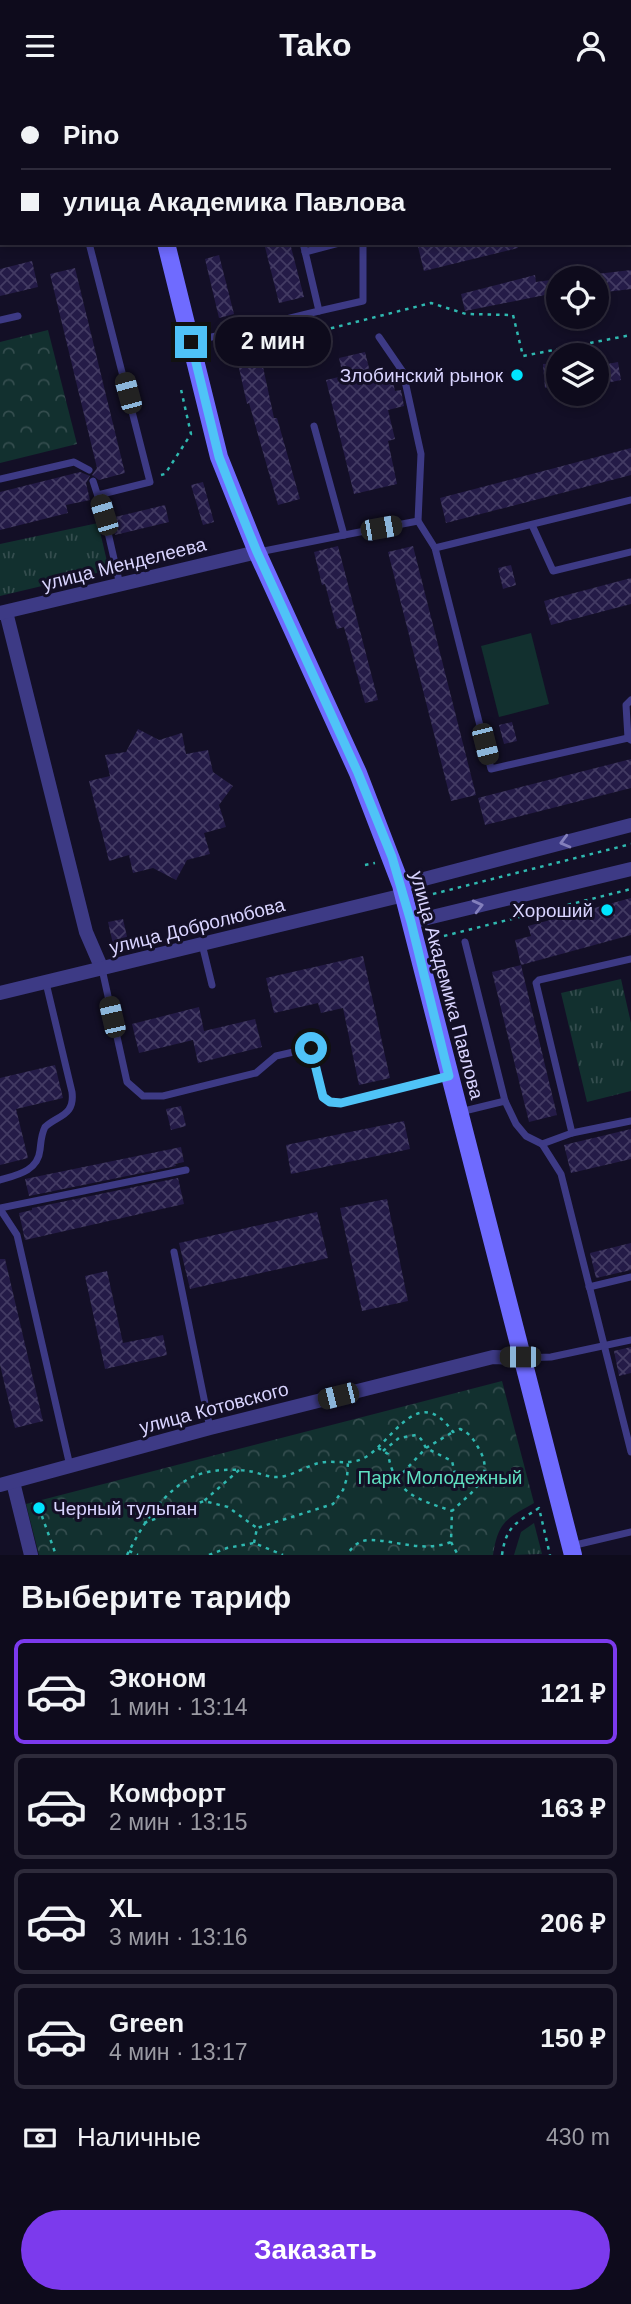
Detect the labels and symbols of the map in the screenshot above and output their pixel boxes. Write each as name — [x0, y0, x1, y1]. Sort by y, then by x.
callout: 2 мин — [216, 317, 331, 367]
route end — [175, 326, 207, 358]
place label: Злобинский рынок — [340, 365, 504, 386]
marker: Злобинский рынок — [509, 367, 525, 383]
car — [113, 370, 144, 416]
car — [88, 492, 121, 538]
car — [359, 514, 404, 542]
street label: улица Менделеева — [40, 533, 209, 595]
car — [470, 721, 501, 767]
one-way arrow — [559, 834, 571, 848]
street label: улица Академика Павлова — [406, 868, 488, 1102]
street label: улица Добролюбова — [107, 894, 287, 958]
one-way arrow — [472, 900, 484, 914]
place label: Хороший — [512, 900, 593, 921]
marker: Хороший — [599, 902, 615, 918]
car — [98, 994, 127, 1040]
route start — [295, 1032, 327, 1064]
car — [500, 1347, 542, 1368]
street label: улица Котовского — [137, 1378, 291, 1438]
car — [316, 1381, 361, 1411]
park label: Парк Молодежный — [358, 1467, 522, 1488]
place label: Черный тульпан — [53, 1498, 197, 1519]
marker: Черный тульпан — [31, 1500, 47, 1516]

